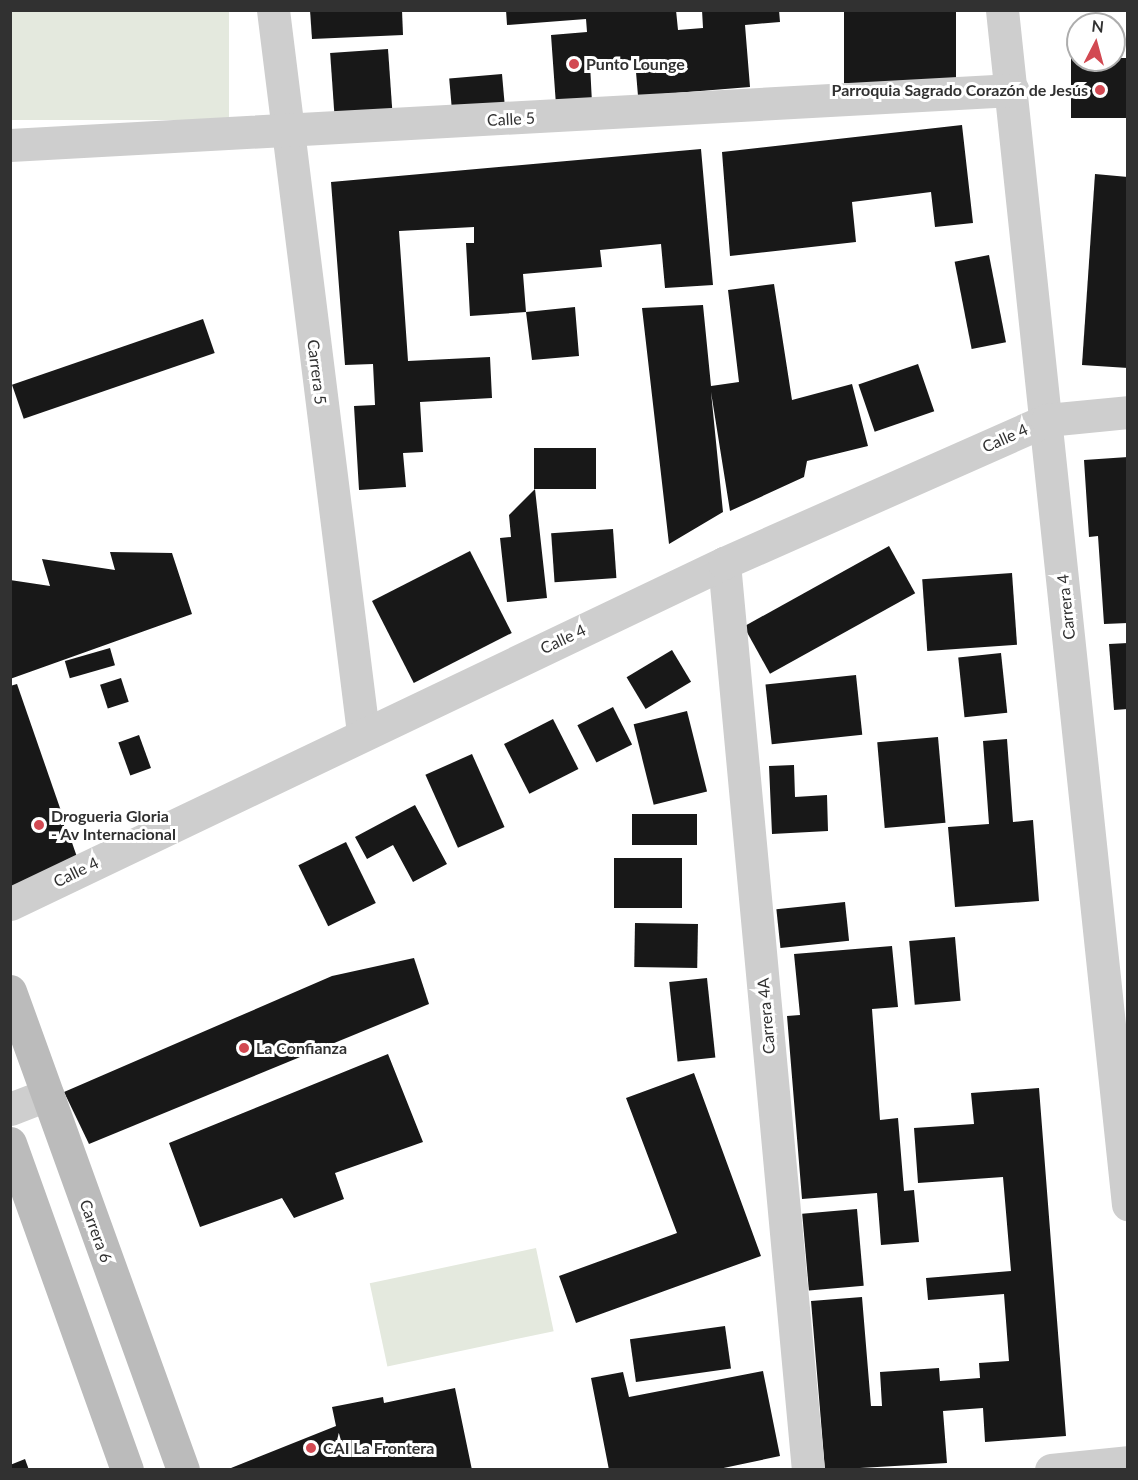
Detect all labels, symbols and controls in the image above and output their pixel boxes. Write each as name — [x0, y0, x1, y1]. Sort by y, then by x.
north arrow — [1066, 12, 1126, 72]
text: N — [1091, 15, 1105, 36]
place label: Punto Lounge — [586, 54, 685, 74]
marker: Punto Lounge — [567, 57, 581, 71]
place label: Parroquia Sagrado Corazón de Jesús — [831, 80, 1088, 100]
marker: Parroquia Sagrado Corazón de Jesús — [1093, 83, 1107, 97]
street label: Calle 5 — [487, 108, 535, 130]
street label: Carrera 5 — [303, 338, 331, 406]
street label: Calle 4 — [979, 419, 1031, 457]
street label: Carrera 4 — [1053, 573, 1079, 641]
street label: Calle 4 — [537, 620, 589, 658]
place label: Drogueria Gloria - Av Internacional — [51, 806, 177, 844]
marker: Drogueria Gloria - Av Internacional — [32, 818, 46, 832]
street label: Calle 4 — [50, 853, 102, 891]
street label: Carrera 4A — [753, 977, 779, 1055]
place label: La Confianza — [256, 1038, 347, 1058]
marker: La Confianza — [237, 1041, 251, 1055]
street label: Carrera 6 — [76, 1197, 116, 1265]
place label: CAI La Frontera — [323, 1438, 434, 1458]
marker: CAI La Frontera — [304, 1441, 318, 1455]

